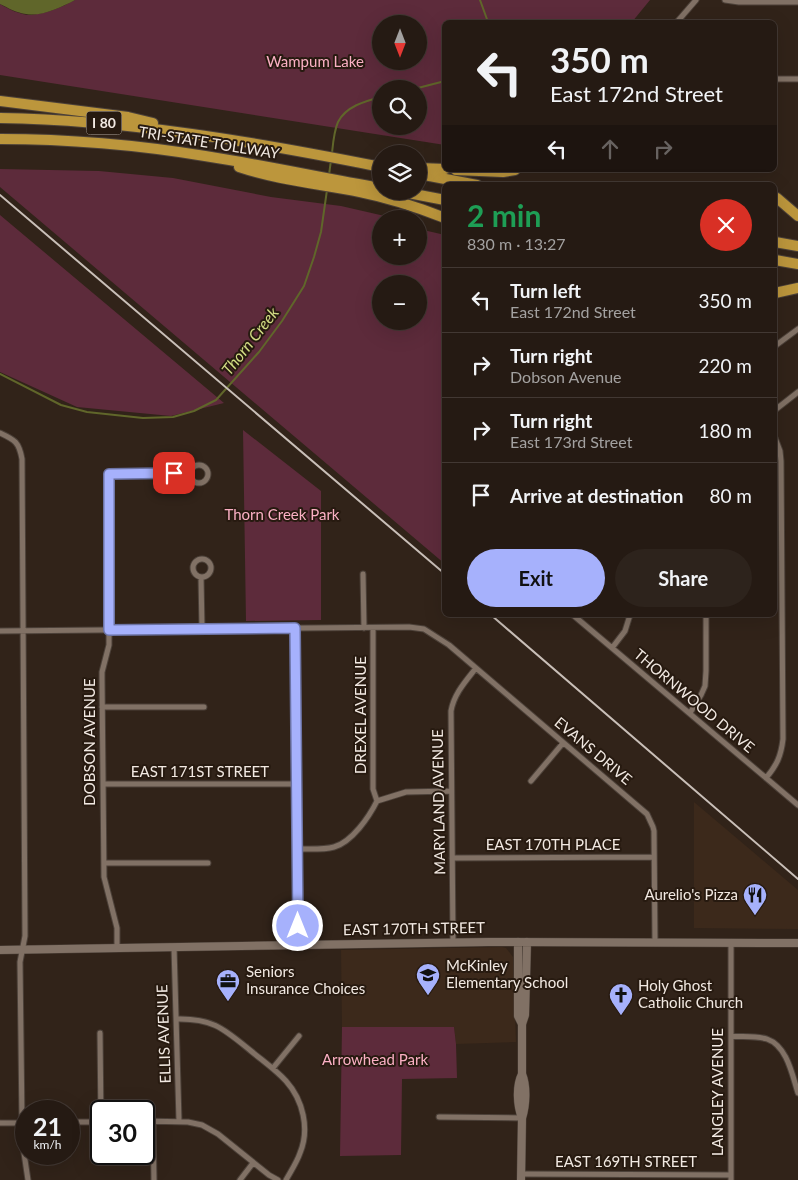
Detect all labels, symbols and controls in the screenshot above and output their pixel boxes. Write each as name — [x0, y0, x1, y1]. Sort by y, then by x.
north arrow — [372, 15, 428, 70]
map controls — [372, 15, 427, 330]
text: 350 m — [550, 38, 649, 80]
icon: left — [467, 40, 532, 105]
park label: Wampum Lake — [266, 52, 364, 70]
button: search — [372, 80, 427, 135]
text: East 172nd Street — [550, 80, 723, 107]
road number: I 80 — [86, 112, 122, 134]
street label: TRI-STATE TOLLWAY — [138, 122, 281, 162]
icon: left — [543, 135, 571, 163]
icon: ahead — [596, 135, 624, 163]
icon: right — [649, 135, 677, 163]
button: layers — [372, 145, 427, 200]
text: 2 min — [467, 197, 541, 233]
button: close — [700, 199, 752, 251]
button: + — [372, 210, 427, 265]
text: 830 m · 13:27 — [467, 234, 566, 253]
button: − — [372, 275, 427, 330]
text: Turn left — [510, 279, 581, 302]
icon: left — [467, 286, 495, 314]
text: 350 m — [698, 289, 752, 312]
text: East 172nd Street — [510, 302, 636, 321]
water label: Thorn Creek — [217, 303, 282, 378]
text: Turn right — [510, 344, 592, 367]
icon: right — [467, 351, 495, 379]
text: 220 m — [698, 354, 752, 377]
text: Dobson Avenue — [510, 367, 622, 386]
text: Turn right — [510, 409, 592, 432]
icon: right — [467, 416, 495, 444]
text: 180 m — [698, 419, 752, 442]
text: East 173rd Street — [510, 432, 632, 451]
pin — [153, 452, 195, 494]
icon: arrive — [160, 459, 188, 487]
icon: arrive — [467, 481, 495, 509]
text: Arrive at destination — [510, 484, 683, 507]
text: 80 m — [709, 484, 752, 507]
park label: Thorn Creek Park — [224, 505, 340, 523]
button: Exit — [467, 549, 605, 607]
button: Share — [615, 549, 752, 607]
street label: THORNWOOD DRIVE — [631, 645, 759, 756]
street label: DREXEL AVENUE — [351, 656, 369, 774]
street label: DOBSON AVENUE — [80, 678, 98, 806]
street label: EVANS DRIVE — [551, 713, 636, 788]
street label: MARYLAND AVENUE — [428, 729, 448, 875]
street label: EAST 171ST STREET — [131, 762, 269, 780]
street label: EAST 170TH PLACE — [486, 835, 620, 853]
restaurant icon: Aurelio's Pizza — [742, 882, 768, 916]
place label: Aurelio's Pizza — [644, 885, 738, 903]
position arrow — [271, 899, 323, 951]
street label: EAST 170TH STREET — [343, 918, 485, 938]
place label: McKinley Elementary School — [446, 956, 568, 991]
place label: Seniors Insurance Choices — [246, 962, 365, 997]
school or university icon: McKinley Elementary School — [415, 962, 441, 996]
office icon: Seniors Insurance Choices — [215, 968, 241, 1002]
place label: Holy Ghost Catholic Church — [638, 976, 743, 1011]
church icon: Holy Ghost Catholic Church — [608, 982, 634, 1016]
street label: ELLIS AVENUE — [152, 984, 174, 1084]
street label: LANGLEY AVENUE — [708, 1028, 726, 1156]
park label: Arrowhead Park — [322, 1050, 428, 1068]
speed limit sign: 30 — [90, 1100, 155, 1165]
text: 21 — [33, 1111, 62, 1141]
text: km/h — [33, 1137, 62, 1152]
street label: EAST 169TH STREET — [555, 1152, 697, 1170]

